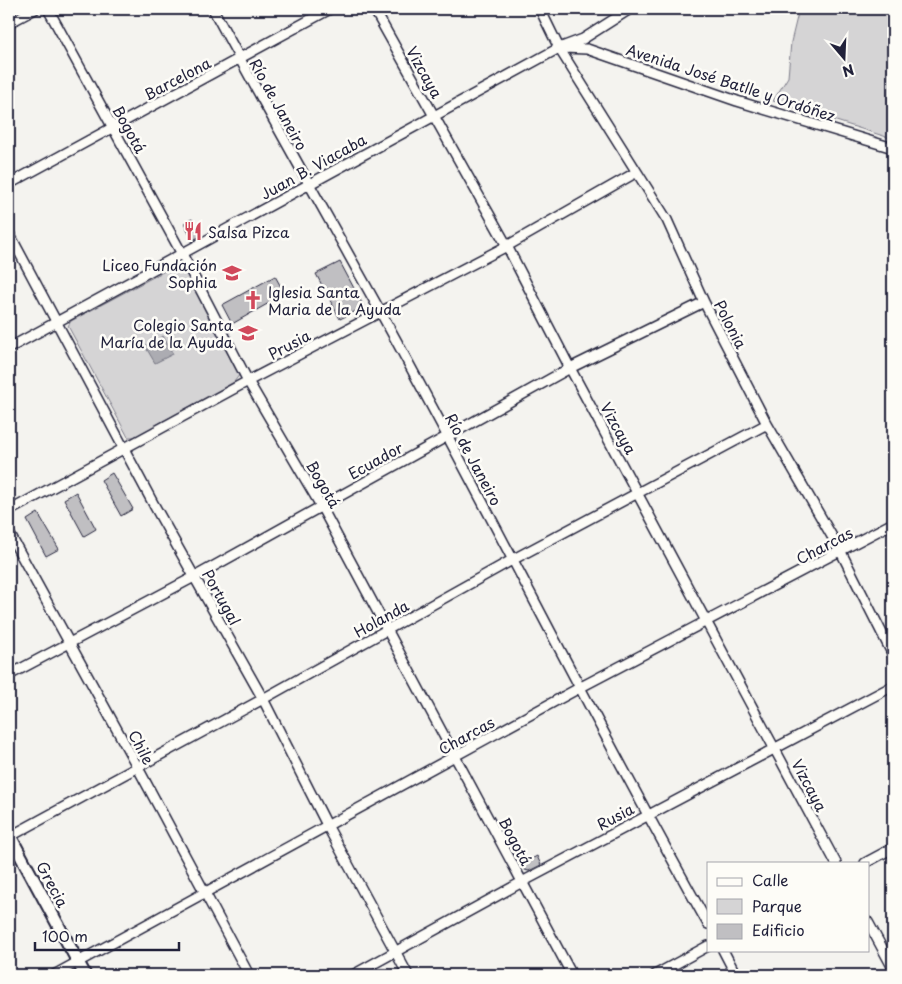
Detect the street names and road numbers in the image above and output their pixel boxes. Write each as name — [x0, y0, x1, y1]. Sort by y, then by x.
street label: Avenida José Batlle y Ordóñez — [624, 37, 838, 127]
street label: Vizcaya — [401, 42, 449, 103]
street label: Barcelona — [139, 50, 215, 105]
street label: Río de Janeiro — [244, 54, 314, 154]
street label: Bogotá — [107, 101, 153, 158]
street label: Juan B. Viacaba — [256, 127, 371, 205]
street label: Polonia — [709, 295, 753, 353]
street label: Prusia — [264, 323, 315, 365]
street label: Vizcaya — [595, 398, 643, 459]
street label: Río de Janeiro — [440, 409, 508, 509]
street label: Ecuador — [343, 435, 407, 484]
street label: Bogotá — [301, 456, 347, 513]
street label: Charcas — [792, 520, 856, 570]
street label: Portugal — [197, 565, 247, 629]
street label: Holanda — [349, 593, 413, 643]
street label: Charcas — [434, 710, 498, 760]
street label: Chile — [123, 725, 161, 769]
street label: Vizcaya — [787, 755, 834, 816]
street label: Rusia — [592, 796, 638, 835]
street label: Bogotá — [494, 813, 539, 870]
street label: Grecia — [31, 857, 75, 912]

